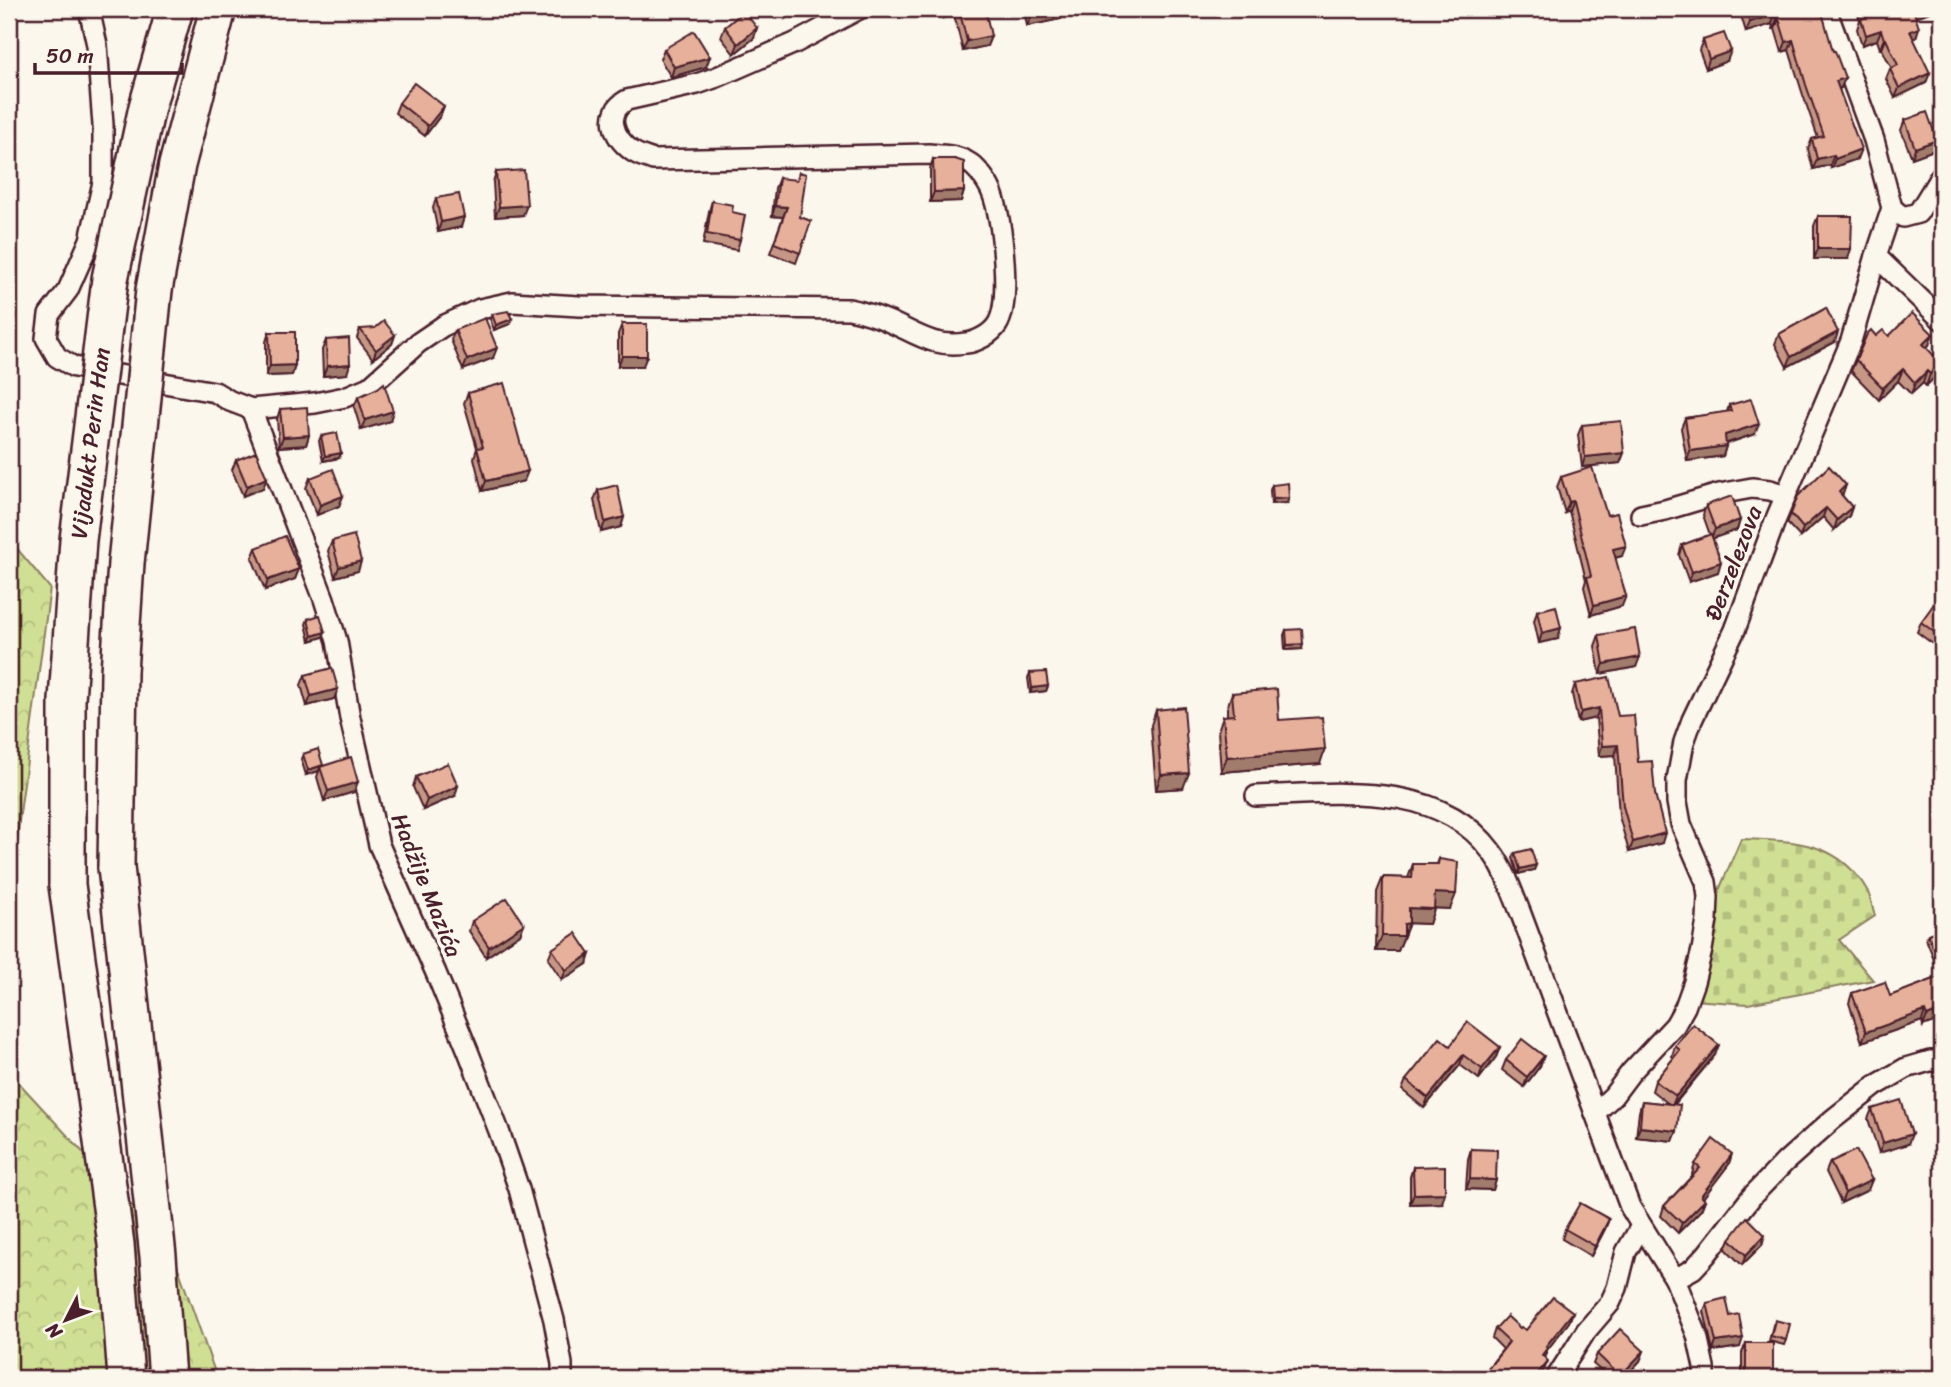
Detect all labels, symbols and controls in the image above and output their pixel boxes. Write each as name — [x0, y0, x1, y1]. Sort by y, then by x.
scale bar — [35, 32, 182, 76]
text: 50 m — [46, 37, 94, 75]
street label: Vijadukt Perin Han — [58, 345, 122, 541]
street label: Đerzelezova — [1693, 499, 1774, 627]
street label: Hadžije Mazića — [379, 807, 474, 964]
north arrow — [32, 1286, 102, 1356]
text: N — [37, 1314, 71, 1348]

